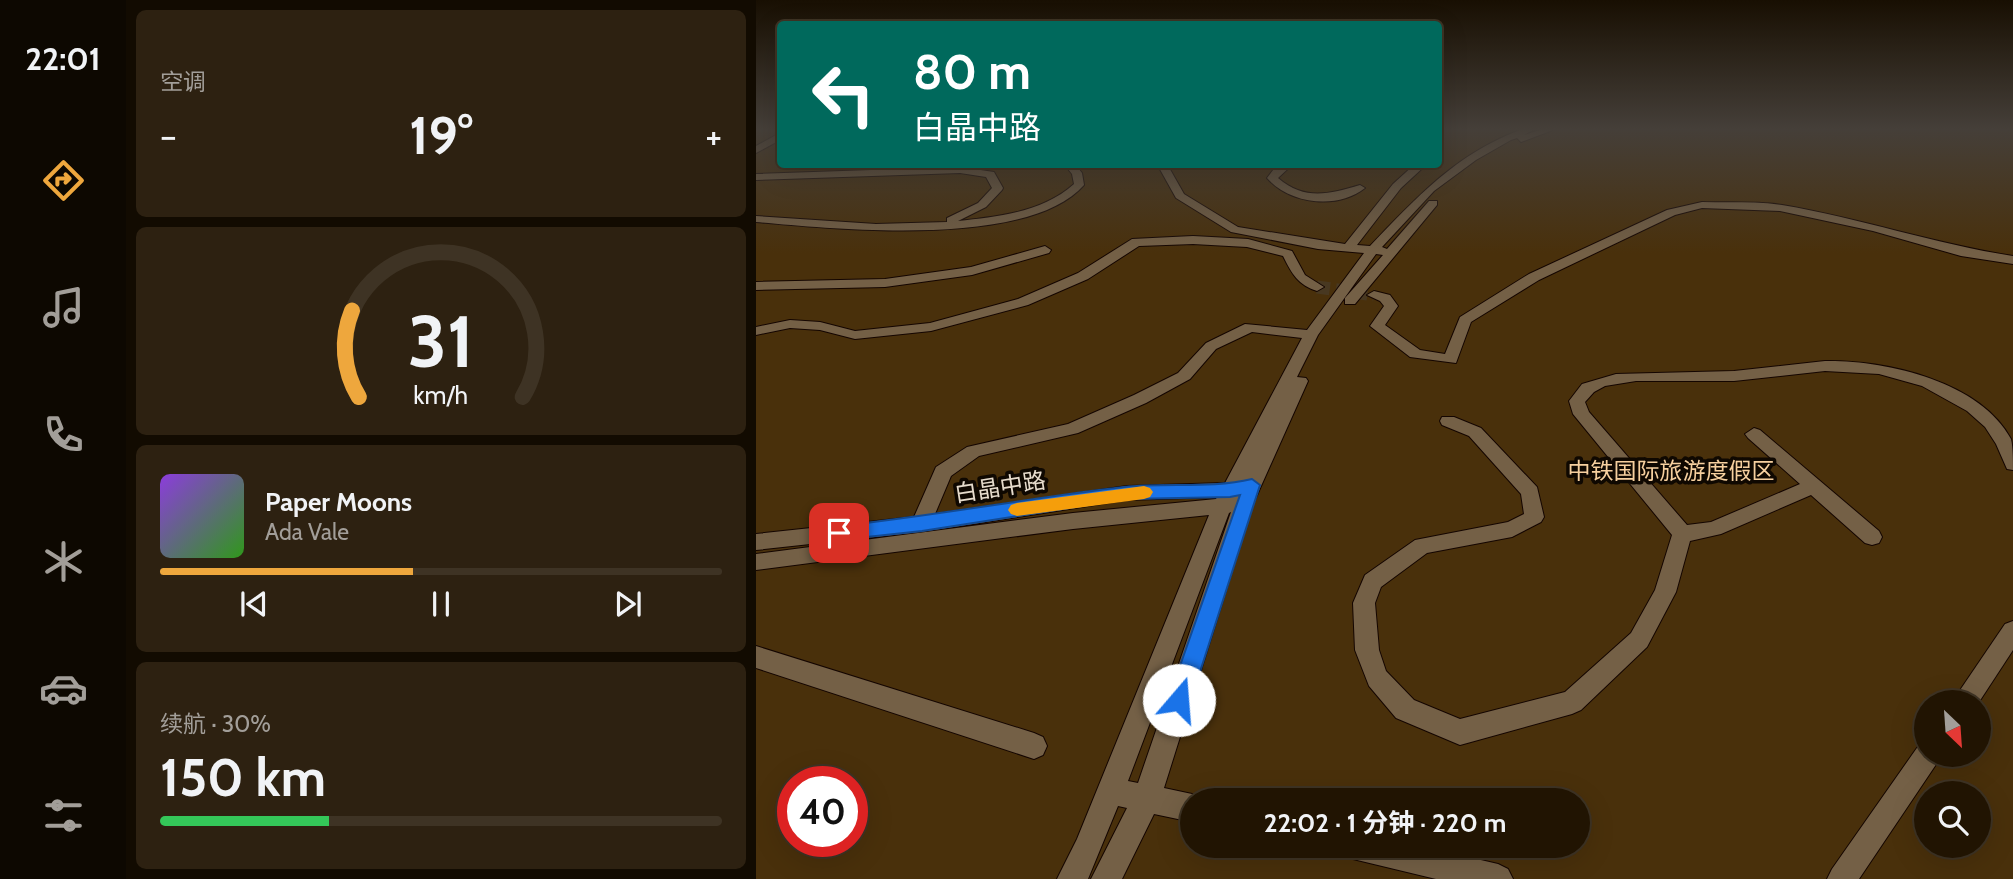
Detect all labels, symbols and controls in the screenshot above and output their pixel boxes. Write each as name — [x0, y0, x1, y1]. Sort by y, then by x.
text: 22:01 — [25, 39, 101, 78]
text: 80 m — [913, 42, 1031, 101]
icon: left — [798, 49, 889, 140]
text: 空调 — [160, 68, 206, 96]
text: 19° — [409, 104, 473, 167]
text: 白晶中路 — [913, 108, 1041, 147]
text: − — [160, 112, 177, 159]
text: + — [705, 112, 722, 159]
icon: directions — [39, 156, 88, 205]
icon: music — [39, 283, 88, 332]
text: 31 — [408, 297, 474, 385]
text: km/h — [414, 380, 468, 410]
icon: phone — [39, 410, 88, 459]
park label: 中铁国际旅游度假区 — [1568, 457, 1775, 485]
street label: 白晶中路 — [952, 466, 1048, 508]
text: Paper Moons — [265, 486, 412, 518]
pin — [809, 503, 869, 563]
icon: arrive — [820, 514, 858, 552]
text: Ada Vale — [265, 518, 349, 546]
icon: climate — [39, 537, 88, 586]
icon: previous — [235, 585, 273, 623]
icon: pause — [422, 585, 460, 623]
icon: next — [609, 585, 647, 623]
position arrow — [1142, 663, 1216, 737]
icon: car — [39, 664, 88, 713]
north arrow — [1914, 690, 1992, 766]
map controls — [1914, 690, 1991, 858]
text: 续航 · 30% — [160, 710, 271, 738]
text: 150 km — [160, 746, 326, 809]
speed limit sign: 40 — [777, 766, 868, 857]
button: search — [1914, 781, 1991, 858]
icon: filters — [39, 791, 88, 840]
text: 22:02 · 1 分钟 · 220 m — [1264, 807, 1506, 839]

